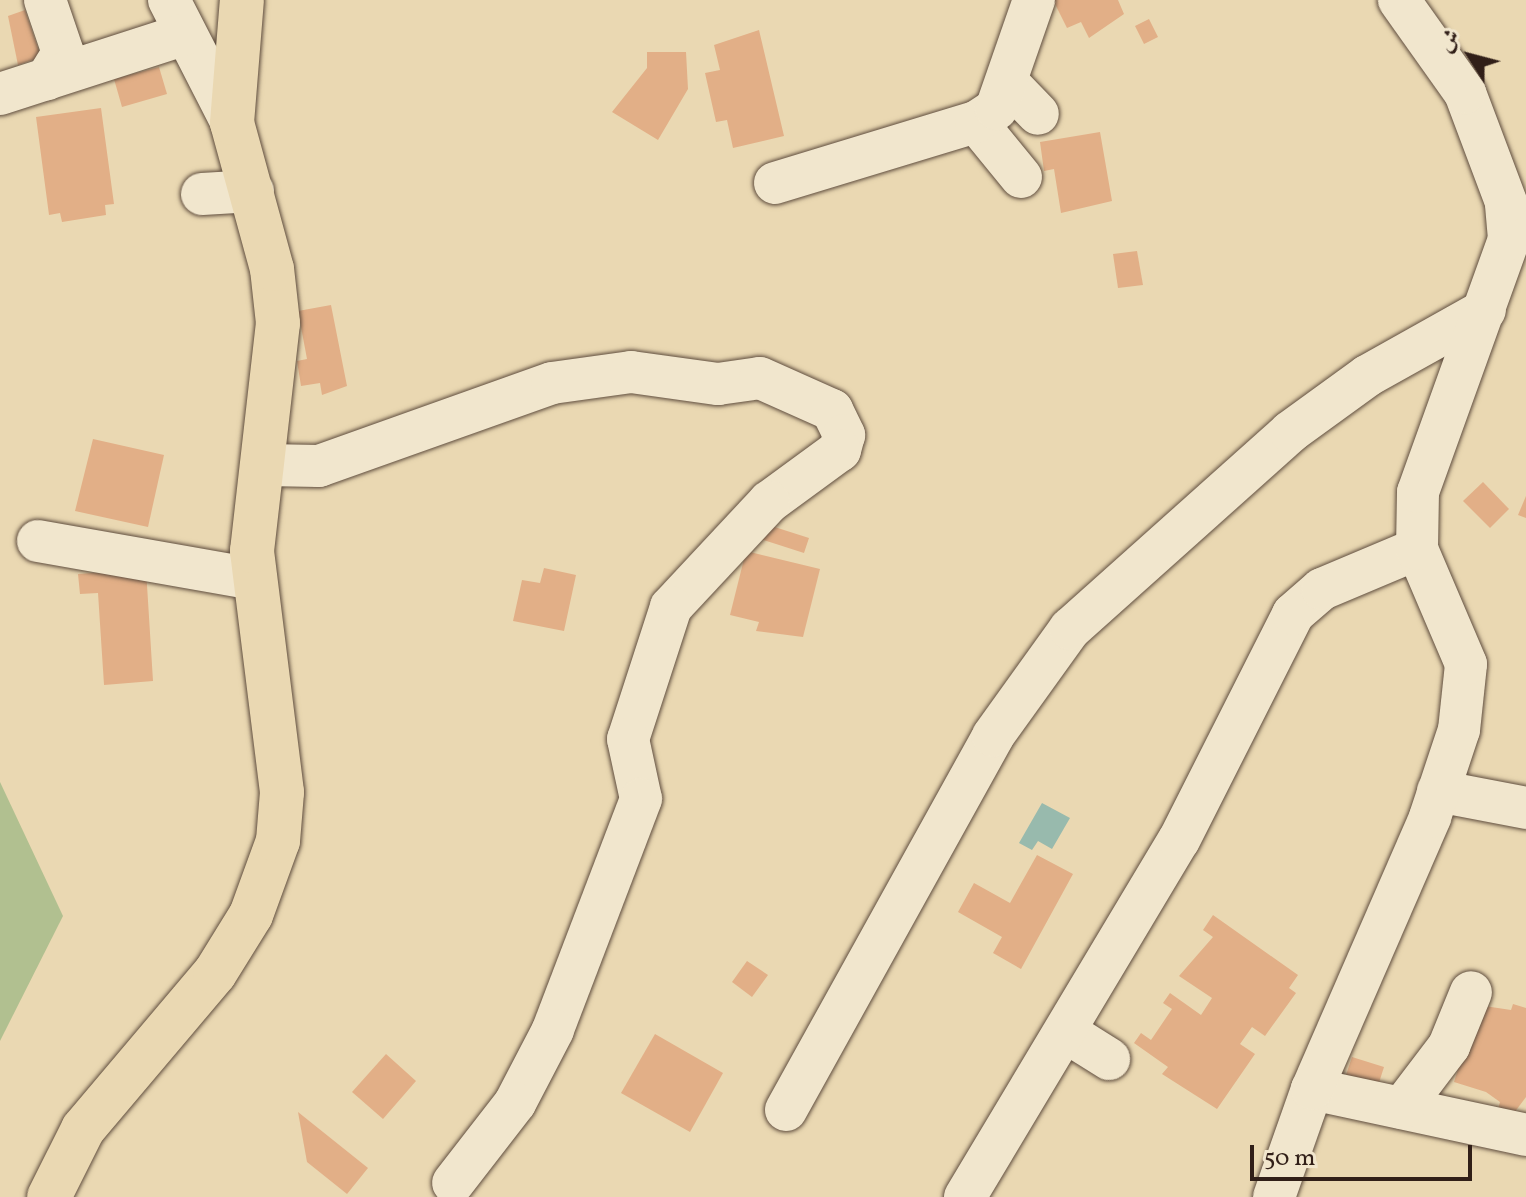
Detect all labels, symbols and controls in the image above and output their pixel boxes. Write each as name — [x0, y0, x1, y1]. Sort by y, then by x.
north arrow — [1430, 16, 1510, 96]
text: ش — [1431, 24, 1469, 60]
scale bar — [1254, 1129, 1476, 1179]
text: 50 m — [1264, 1142, 1316, 1176]

